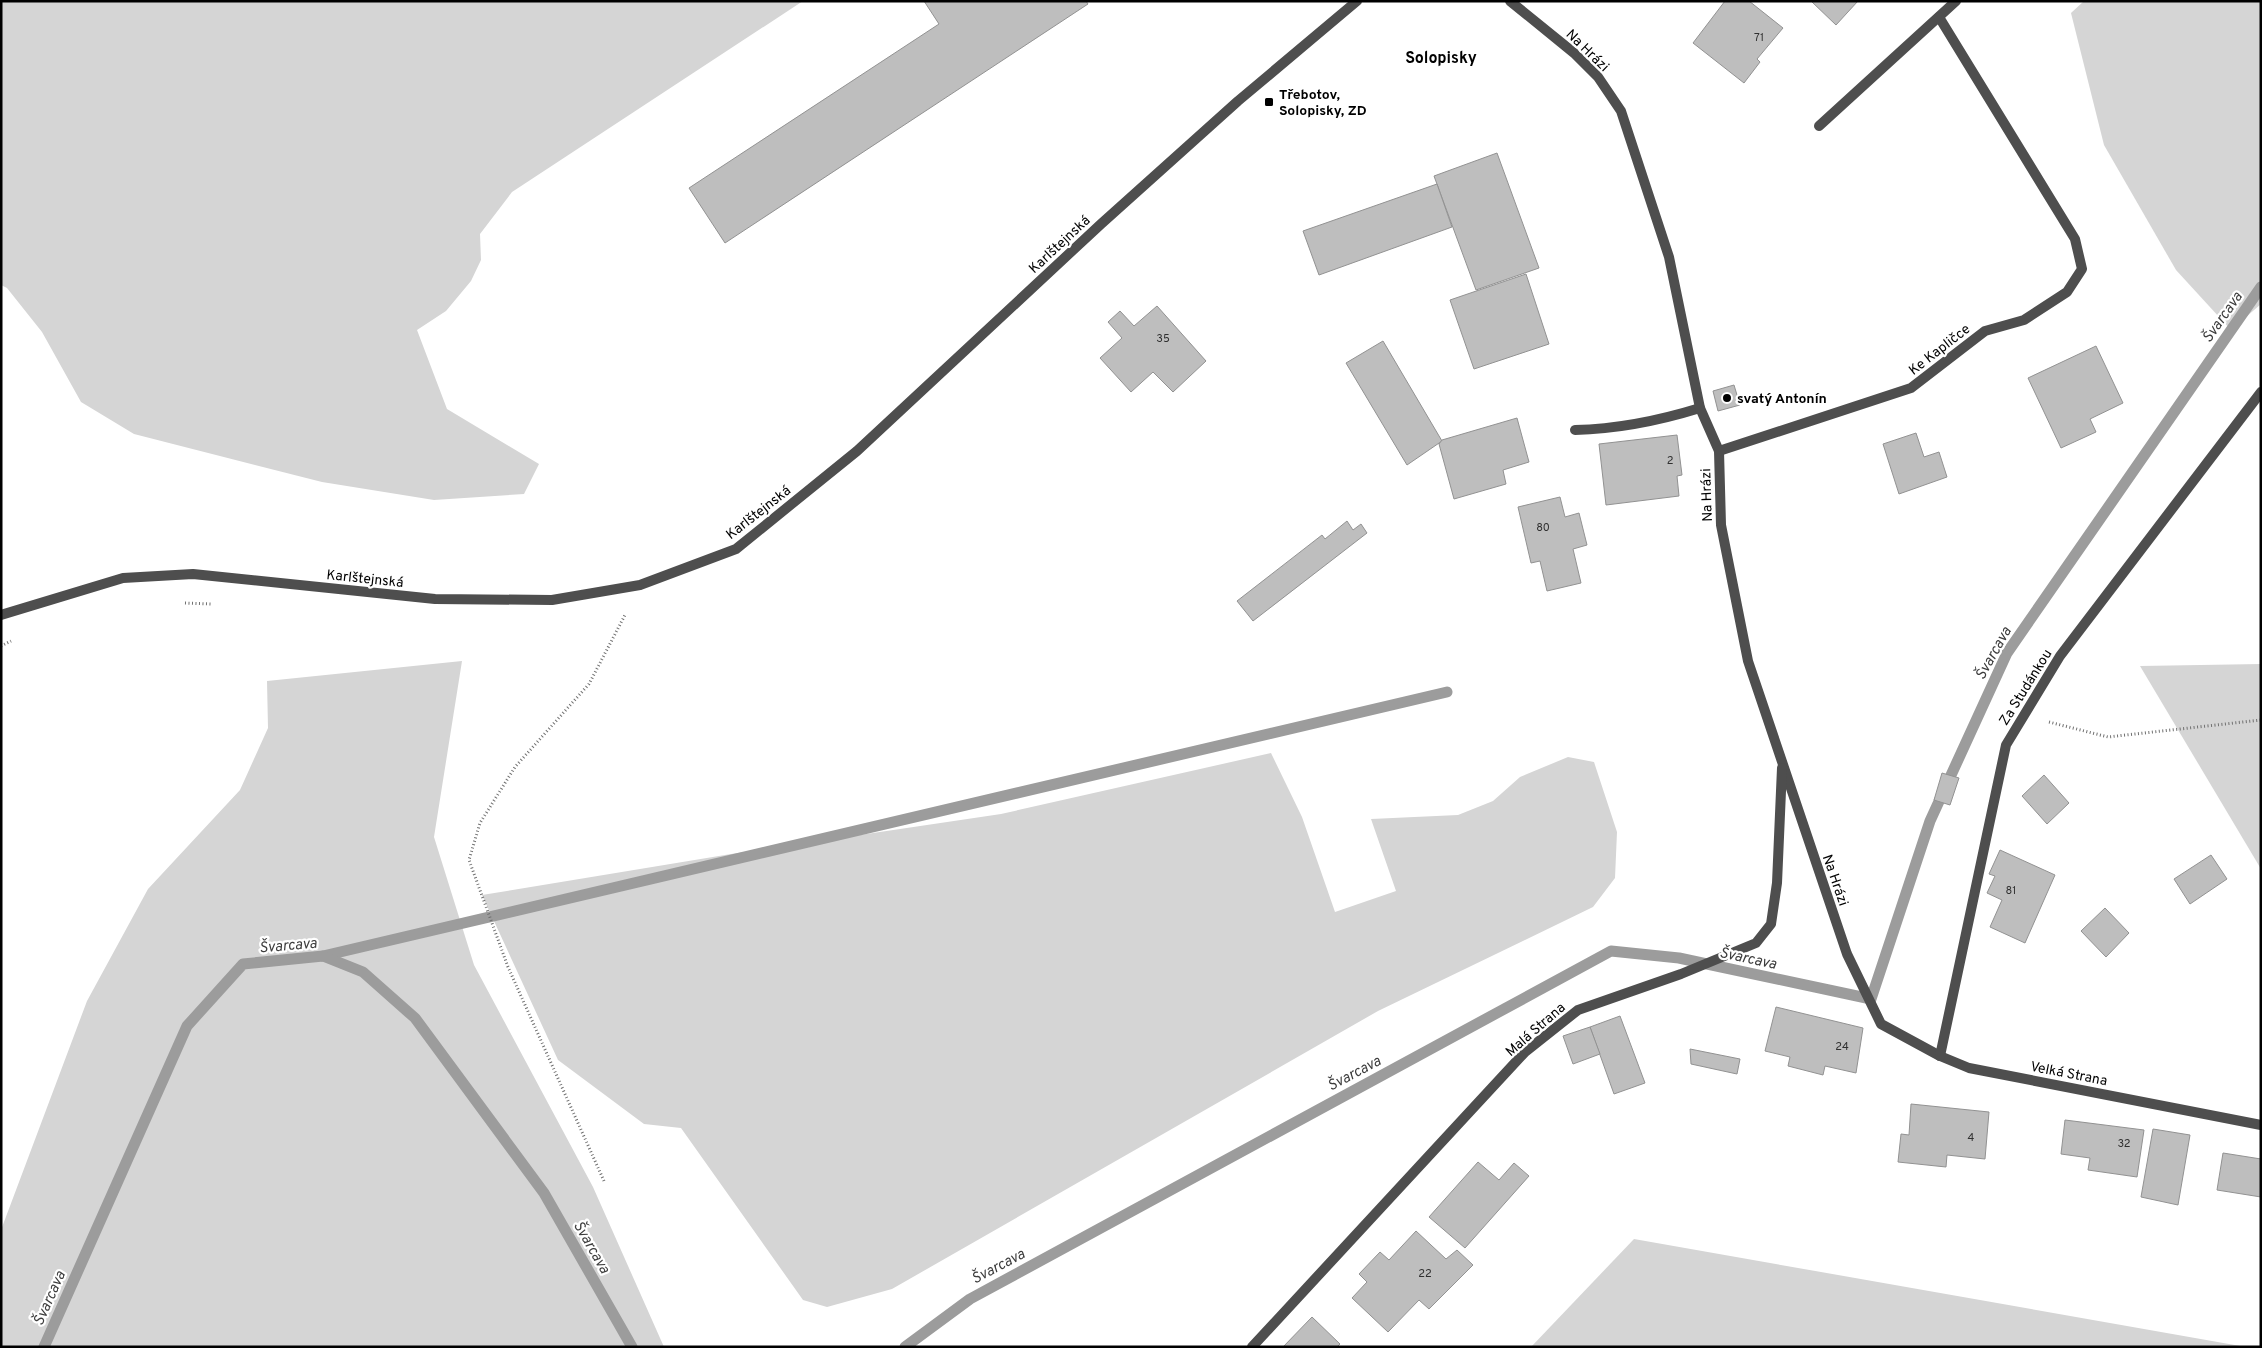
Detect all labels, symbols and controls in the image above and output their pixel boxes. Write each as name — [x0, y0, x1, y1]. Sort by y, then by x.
street label: Na Hrázi — [1562, 26, 1612, 76]
house number: 71 — [1754, 31, 1764, 45]
district label: Solopisky — [1405, 49, 1477, 69]
place label: Třebotov, Solopisky, ZD — [1279, 87, 1367, 120]
marker: Třebotov, Solopisky, ZD — [1263, 96, 1275, 108]
street label: Karlštejnská — [1026, 212, 1094, 278]
water label: Švarcava — [2197, 287, 2248, 347]
street label: Ke Kapličce — [1906, 321, 1974, 379]
house number: 35 — [1156, 332, 1170, 346]
place label: svatý Antonín — [1737, 391, 1827, 408]
marker: svatý Antonín — [1721, 392, 1733, 404]
house number: 2 — [1667, 454, 1673, 468]
street label: Na Hrázi — [1698, 468, 1717, 522]
street label: Karlštejnská — [723, 483, 795, 544]
house number: 80 — [1536, 521, 1550, 535]
street label: Karlštejnská — [325, 567, 404, 592]
water label: Švarcava — [1970, 623, 2017, 684]
street label: Za Studánkou — [1996, 647, 2056, 729]
street label: Na Hrázi — [1818, 852, 1851, 908]
house number: 81 — [2006, 884, 2016, 898]
water label: Švarcava — [258, 932, 318, 958]
water label: Švarcava — [1717, 942, 1779, 975]
street label: Malá Strana — [1503, 1000, 1569, 1061]
house number: 24 — [1835, 1040, 1849, 1054]
water label: Švarcava — [1324, 1050, 1385, 1096]
street label: Velká Strana — [2029, 1059, 2109, 1090]
house number: 4 — [1968, 1131, 1975, 1145]
house number: 32 — [2117, 1137, 2131, 1151]
water label: Švarcava — [568, 1217, 615, 1278]
water label: Švarcava — [968, 1243, 1029, 1289]
water label: Švarcava — [28, 1267, 71, 1329]
house number: 22 — [1418, 1267, 1432, 1281]

